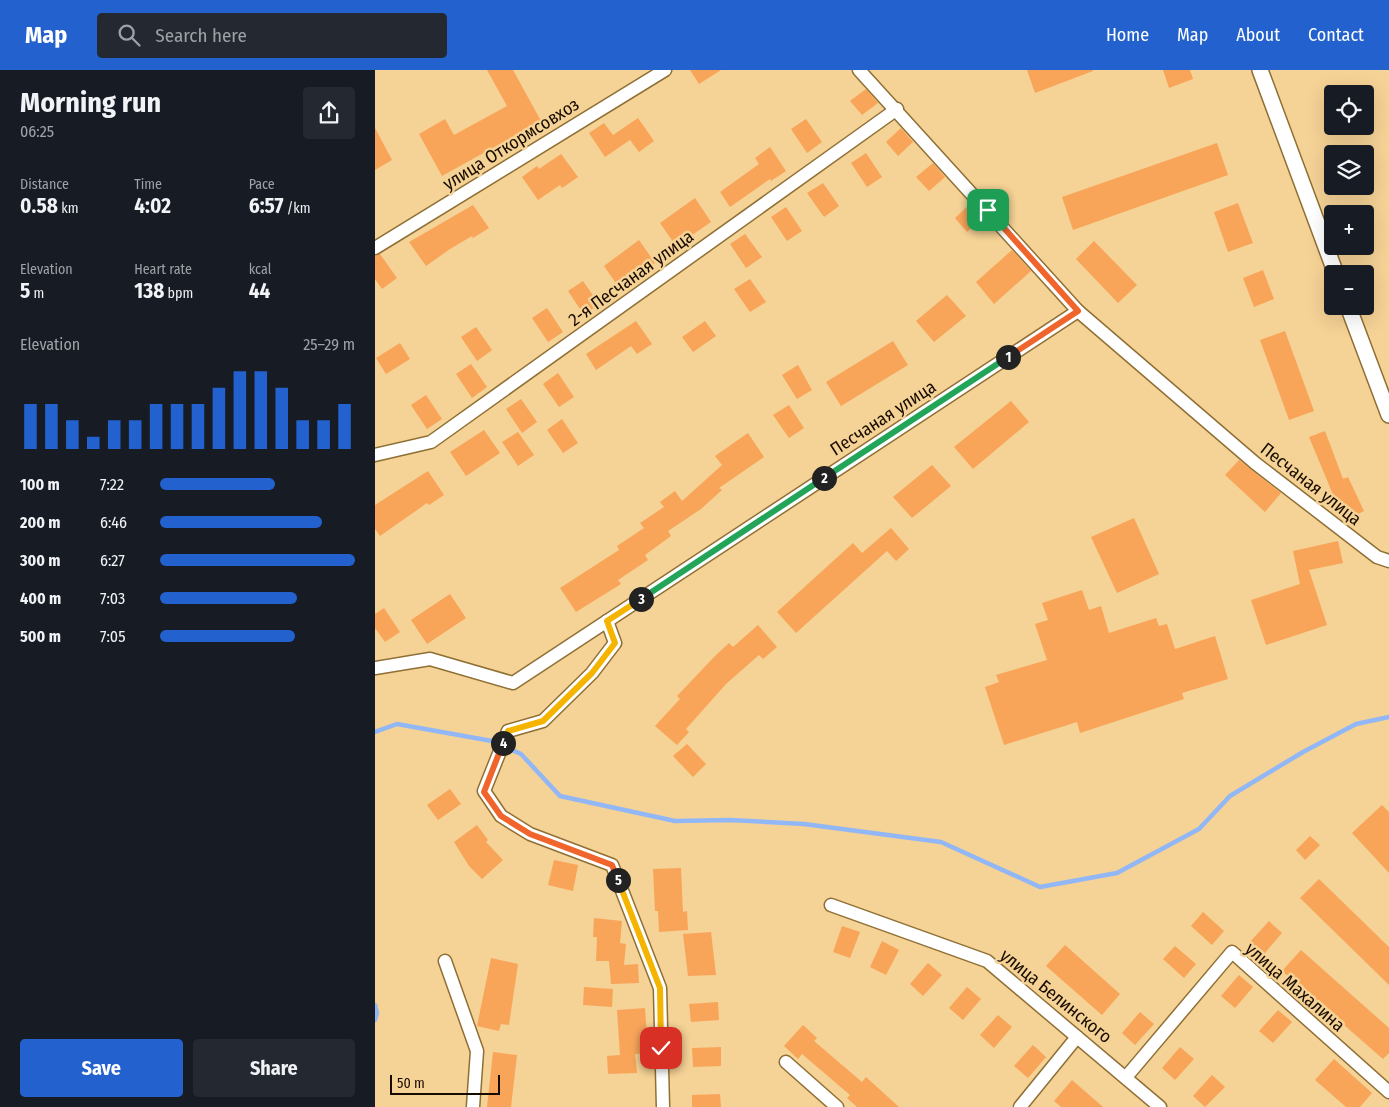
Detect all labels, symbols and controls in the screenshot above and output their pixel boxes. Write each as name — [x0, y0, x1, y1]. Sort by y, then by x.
search box — [97, 13, 447, 58]
text: Map — [25, 21, 67, 49]
icon: search — [115, 21, 143, 49]
text: Search here — [155, 24, 247, 47]
text: Home — [1106, 24, 1149, 46]
text: Map — [1177, 24, 1208, 46]
text: About — [1236, 24, 1280, 46]
text: Contact — [1308, 24, 1364, 46]
map controls — [1324, 85, 1374, 315]
button: locate — [1324, 85, 1374, 135]
text: Morning run — [20, 86, 161, 119]
button: share — [303, 87, 355, 139]
street label: улица Откормсовхоз — [439, 93, 583, 195]
text: 06:25 — [20, 122, 54, 141]
button: layers — [1324, 145, 1374, 195]
text: Distance — [20, 176, 69, 193]
text: Time — [134, 176, 162, 193]
text: Pace — [249, 176, 275, 193]
pin — [967, 189, 1009, 231]
text: 0.58 — [20, 193, 58, 219]
text: 4:02 — [134, 193, 171, 219]
text: 6:57 — [249, 193, 283, 219]
icon: arrive — [974, 196, 1002, 224]
text: km — [58, 200, 78, 217]
text: /km — [283, 200, 311, 217]
button: + — [1324, 205, 1374, 255]
street label: 2-я Песчаная улица — [564, 225, 698, 331]
text: Elevation — [20, 261, 73, 278]
text: Heart rate — [134, 261, 192, 278]
text: kcal — [249, 261, 271, 278]
button: − — [1324, 265, 1374, 315]
text: 5 — [20, 278, 30, 304]
text: 138 — [134, 278, 164, 304]
text: 44 — [249, 278, 270, 304]
text: m — [30, 285, 44, 302]
text: bpm — [164, 285, 193, 302]
text: Elevation — [20, 335, 80, 354]
text: 25–29 m — [303, 335, 355, 354]
pin: 1 — [995, 344, 1021, 370]
text: 1 — [1006, 349, 1011, 366]
street label: Песчаная улица — [826, 376, 940, 460]
street label: Песчаная улица — [1256, 438, 1366, 530]
pin: 2 — [811, 466, 837, 490]
text: 2 — [821, 470, 828, 487]
text: 100 m — [20, 475, 60, 494]
text: 7:22 — [100, 475, 124, 494]
text: 200 m — [20, 513, 60, 532]
text: 6:46 — [100, 513, 127, 532]
text: 300 m — [20, 551, 61, 570]
text: 6:27 — [100, 551, 125, 570]
pin: 3 — [629, 586, 653, 612]
text: 400 m — [20, 589, 61, 608]
text: 7:03 — [100, 589, 125, 608]
text: 3 — [638, 591, 645, 608]
text: 500 m — [20, 627, 61, 646]
text: 7:05 — [100, 627, 126, 646]
pin: 4 — [491, 730, 515, 756]
text: 4 — [500, 735, 507, 752]
pin: 5 — [605, 868, 631, 892]
text: 5 — [615, 872, 622, 889]
street label: улица Махалина — [1241, 938, 1349, 1036]
street label: улица Белинского — [996, 944, 1116, 1048]
pin — [640, 1027, 682, 1069]
icon: check — [647, 1034, 675, 1062]
button: Save — [20, 1039, 183, 1097]
button: Share — [193, 1039, 355, 1097]
scale bar — [390, 1072, 500, 1095]
text: 50 m — [397, 1075, 425, 1092]

